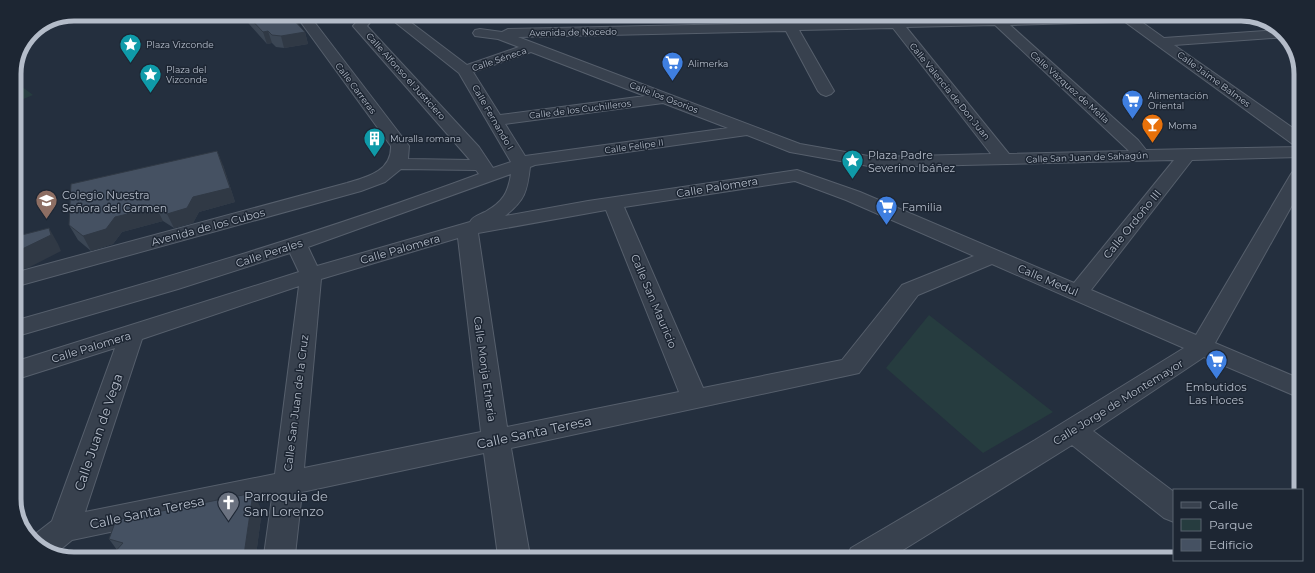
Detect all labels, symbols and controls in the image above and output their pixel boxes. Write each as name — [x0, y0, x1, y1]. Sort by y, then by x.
street label: Avenida de Nocedo — [529, 26, 617, 38]
street label: Calle Alfonso el Justiciero — [364, 30, 448, 122]
place icon: Plaza Vizconde — [117, 31, 143, 64]
place label: Plaza Vizconde — [146, 39, 214, 50]
street label: Calle Valencia de Don Juan — [907, 40, 993, 142]
street label: Calle Séneca — [470, 44, 528, 74]
street label: Calle Vázquez de Mella — [1028, 49, 1112, 125]
street label: Calle Jaime Balmes — [1175, 49, 1253, 110]
supermarket icon: Alimerka — [660, 50, 686, 83]
place label: Alimerka — [688, 58, 728, 69]
street label: Calle Carreras — [333, 60, 379, 116]
place icon: Plaza del Vizconde — [138, 61, 164, 94]
place label: Plaza del Vizconde — [166, 64, 208, 85]
street label: Calle los Osorios — [628, 79, 700, 115]
street label: Calle Fernando I — [470, 83, 516, 151]
supermarket icon: Alimentación Oriental — [1119, 87, 1145, 120]
place label: Alimentación Oriental — [1148, 90, 1208, 111]
street label: Calle de los Cuchilleros — [528, 97, 632, 121]
bar icon: Moma — [1139, 112, 1165, 145]
place label: Moma — [1168, 120, 1197, 131]
building icon: Muralla romana — [362, 125, 388, 158]
place label: Muralla romana — [390, 133, 461, 144]
street label: Calle Felipe II — [604, 136, 664, 156]
place icon: Plaza Padre Severino Ibáñez — [840, 148, 866, 181]
place label: Plaza Padre Severino Ibáñez — [868, 148, 955, 175]
street label: Calle San Juan de Sahagún — [1026, 149, 1148, 165]
street label: Calle Palomera — [675, 174, 759, 200]
street label: Calle Ordoño III — [1100, 187, 1164, 261]
school or university icon: Colegio Nuestra Señora del Carmen — [33, 188, 59, 221]
place label: Colegio Nuestra Señora del Carmen — [62, 188, 167, 215]
supermarket icon: Familia — [874, 194, 900, 227]
place label: Familia — [902, 200, 942, 214]
street label: Avenida de los Cubos — [150, 205, 267, 249]
street label: Calle Palomera — [358, 231, 442, 267]
street label: Calle Perales — [234, 235, 305, 270]
street label: Calle San Mauricio — [628, 252, 680, 350]
street label: Calle Medul — [1016, 261, 1080, 299]
street label: Calle Monja Etheria — [471, 315, 499, 423]
street label: Calle Palomera — [50, 328, 132, 366]
street label: Calle San Juan de la Cruz — [281, 334, 311, 472]
supermarket icon: Embutidos Las Hoces — [1203, 348, 1229, 381]
street label: Calle Jorge de Montemayor — [1050, 356, 1186, 448]
street label: Calle Juan de Vega — [70, 371, 126, 493]
place label: Embutidos Las Hoces — [1185, 380, 1247, 407]
street label: Calle Santa Teresa — [475, 412, 593, 452]
place label: Parroquia de San Lorenzo — [244, 488, 328, 519]
legend — [1173, 489, 1303, 561]
church icon: Parroquia de San Lorenzo — [215, 490, 241, 523]
street label: Calle Santa Teresa — [88, 492, 206, 532]
text: Calle — [1209, 497, 1238, 512]
text: Parque — [1209, 517, 1253, 532]
text: Edificio — [1209, 537, 1253, 552]

